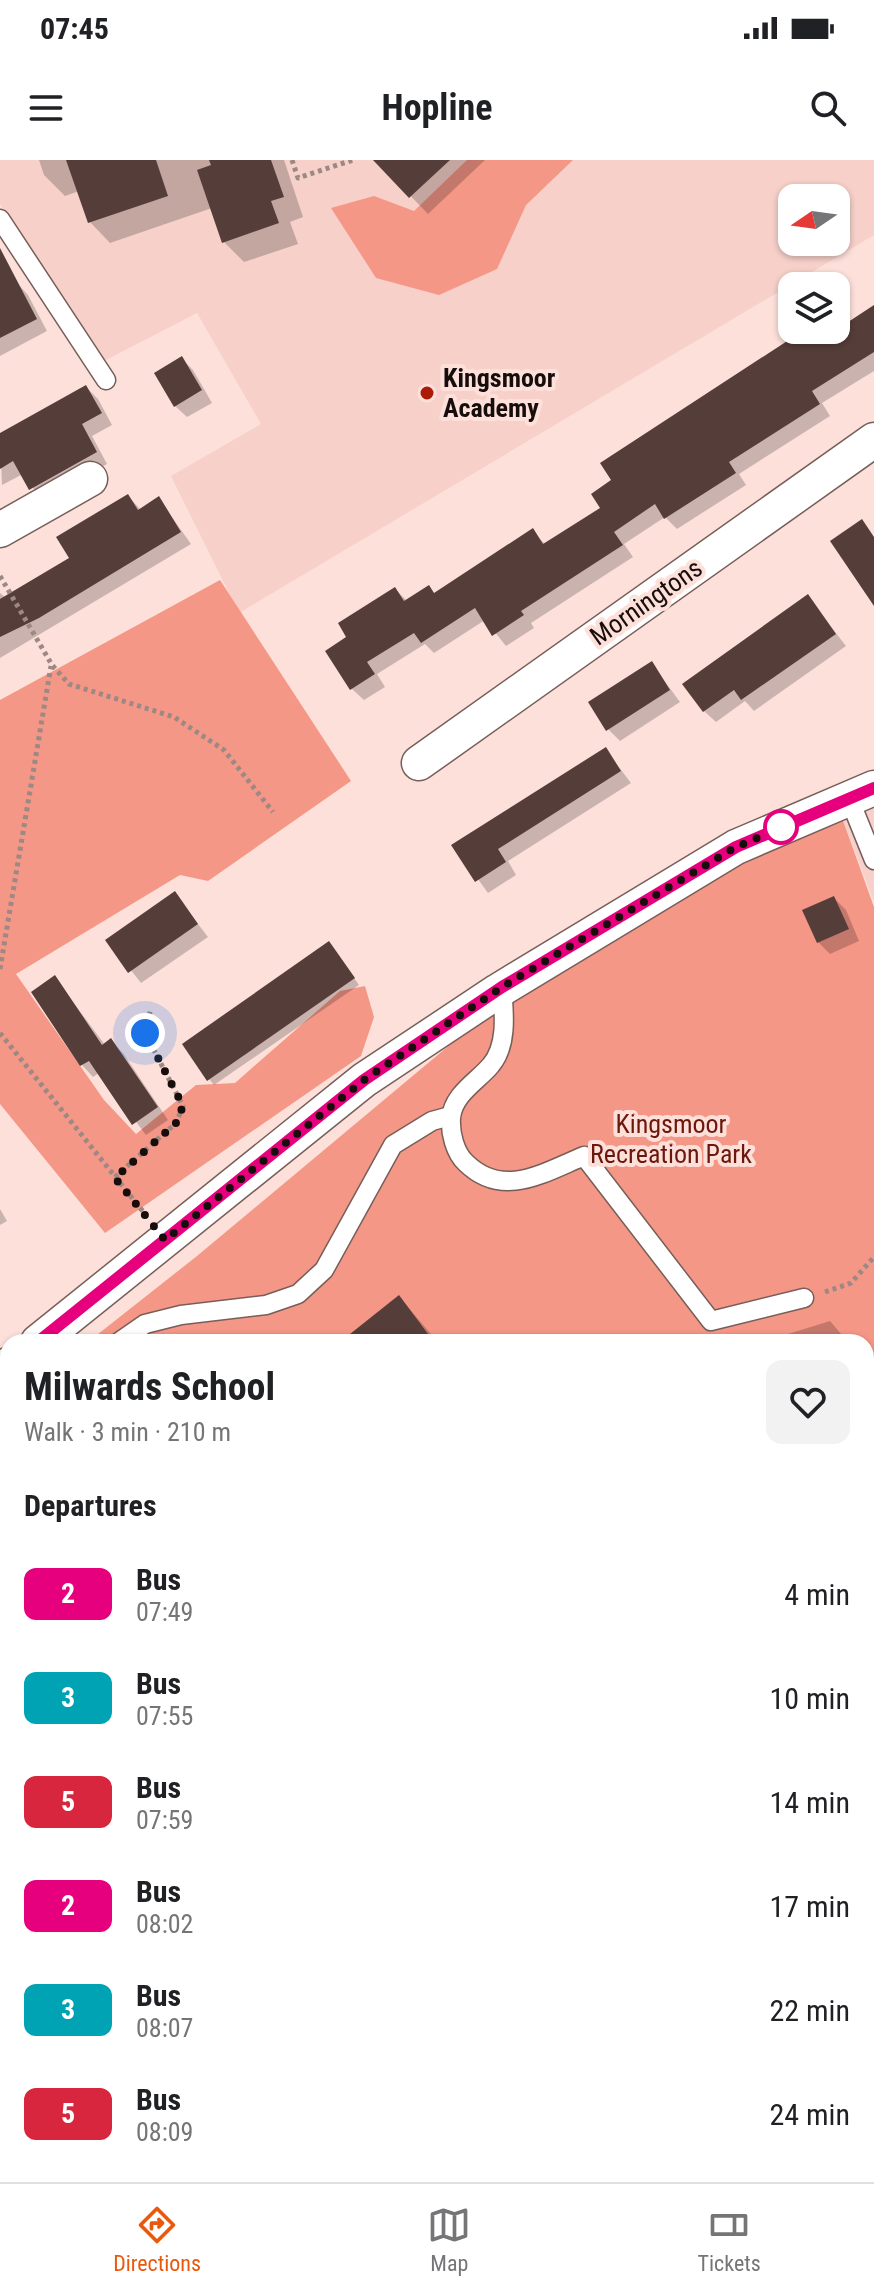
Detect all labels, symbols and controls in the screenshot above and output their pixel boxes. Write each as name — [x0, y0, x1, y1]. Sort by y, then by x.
text: 07:45 — [40, 11, 109, 46]
icon: menu — [24, 86, 68, 130]
icon: search — [806, 86, 850, 130]
text: Hopline — [382, 87, 492, 129]
north arrow — [778, 184, 850, 256]
map controls — [778, 184, 850, 344]
button: layers — [778, 272, 850, 344]
place label: Kingsmoor Academy — [443, 363, 556, 423]
marker: Kingsmoor Academy — [418, 384, 436, 402]
street label: Morningtons — [584, 553, 708, 651]
unlabelled marker — [764, 810, 798, 844]
your location — [125, 1013, 165, 1053]
park label: Kingsmoor Recreation Park — [590, 1109, 752, 1169]
button: heart — [766, 1360, 850, 1444]
text: Milwards School — [24, 1365, 275, 1409]
text: Walk · 3 min · 210 m — [24, 1417, 231, 1447]
text: Departures — [24, 1488, 157, 1523]
text: Bus — [136, 1562, 181, 1597]
text: 2 — [61, 1577, 75, 1610]
text: 4 min — [784, 1577, 850, 1612]
text: 07:49 — [136, 1597, 193, 1627]
text: Bus — [136, 1666, 181, 1701]
text: 3 — [61, 1681, 75, 1714]
text: 10 min — [769, 1681, 850, 1716]
text: 07:55 — [136, 1701, 193, 1731]
text: Bus — [136, 1770, 181, 1805]
text: 5 — [61, 1785, 75, 1818]
text: 14 min — [769, 1785, 850, 1820]
text: 07:59 — [136, 1805, 193, 1835]
text: Bus — [136, 1874, 181, 1909]
text: 2 — [61, 1889, 75, 1922]
text: 17 min — [769, 1889, 850, 1924]
text: 08:02 — [136, 1909, 193, 1939]
text: Bus — [136, 1978, 181, 2013]
text: 3 — [61, 1993, 75, 2026]
text: 22 min — [769, 1993, 850, 2028]
text: 08:07 — [136, 2013, 193, 2043]
text: Bus — [136, 2082, 181, 2117]
text: 5 — [61, 2097, 75, 2130]
text: 24 min — [769, 2097, 850, 2132]
text: 08:09 — [136, 2117, 193, 2147]
tab: Directions — [113, 2203, 201, 2276]
tab: Map — [427, 2203, 471, 2276]
tab: Tickets — [698, 2203, 761, 2276]

